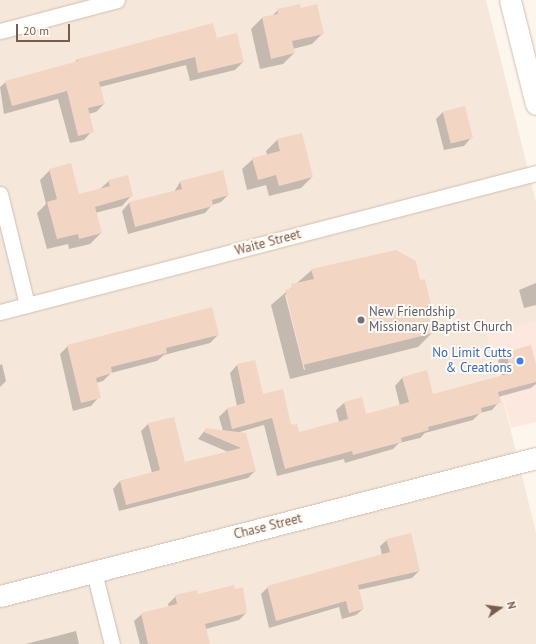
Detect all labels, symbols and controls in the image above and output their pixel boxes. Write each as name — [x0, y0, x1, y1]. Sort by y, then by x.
scale bar — [18, 16, 72, 42]
text: 20 m — [23, 23, 49, 38]
street label: Waite Street — [233, 227, 303, 259]
place label: New Friendship Missionary Baptist Church — [369, 305, 513, 336]
marker: New Friendship Missionary Baptist Church — [356, 315, 366, 325]
place label: No Limit Cutts & Creations — [432, 346, 512, 377]
marker: No Limit Cutts & Creations — [515, 356, 525, 366]
street label: Chase Street — [232, 511, 304, 543]
north arrow — [480, 588, 520, 628]
text: N — [504, 600, 519, 610]

